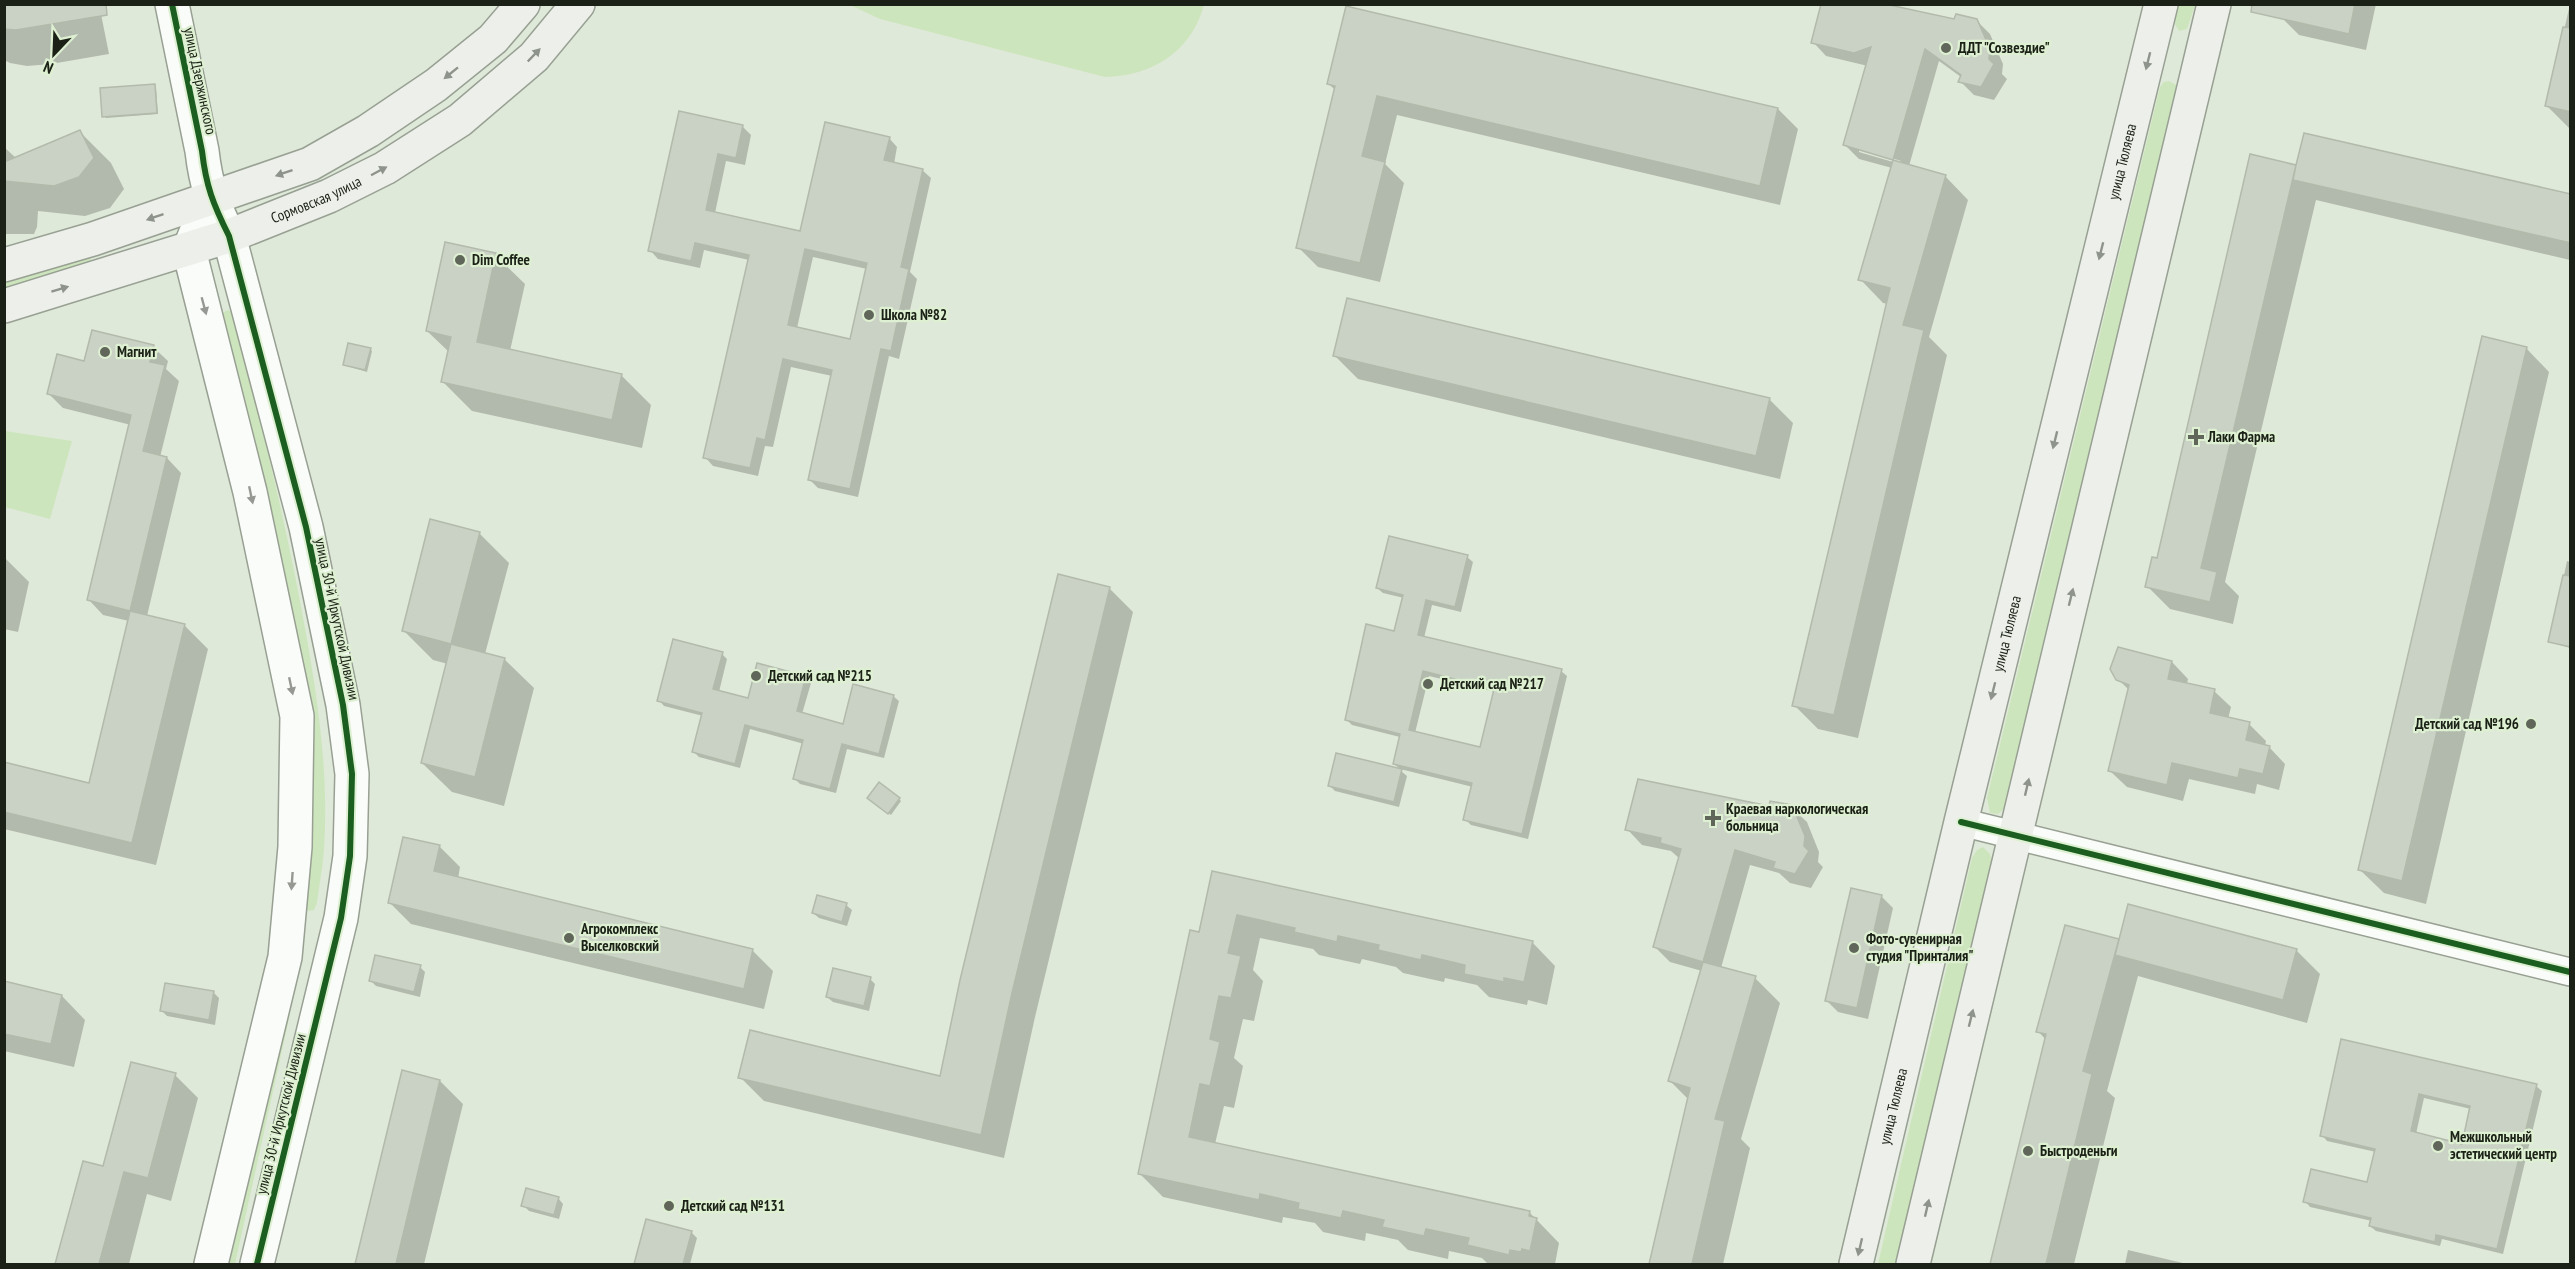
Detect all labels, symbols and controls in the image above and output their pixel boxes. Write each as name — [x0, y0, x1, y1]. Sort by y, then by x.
north arrow — [24, 24, 84, 84]
street label: улица Дзержинского — [180, 26, 221, 136]
place label: ДДТ "Созвездие" — [1958, 38, 2050, 57]
marker: ДДТ "Созвездие" — [1939, 41, 1953, 55]
one-way arrow — [527, 48, 541, 62]
one-way arrow — [2142, 52, 2152, 71]
text: N — [40, 57, 56, 79]
one-way arrow — [443, 67, 459, 80]
street label: улица Тюляева — [2103, 122, 2140, 202]
one-way arrow — [371, 166, 388, 176]
one-way arrow — [275, 169, 293, 179]
street label: Сормовская улица — [268, 171, 364, 227]
one-way arrow — [146, 213, 164, 223]
one-way arrow — [2096, 242, 2106, 260]
place label: Dim Coffee — [472, 250, 530, 269]
marker: Dim Coffee — [453, 253, 467, 267]
one-way arrow — [51, 284, 69, 293]
one-way arrow — [199, 297, 209, 315]
place label: Школа №82 — [881, 305, 947, 324]
marker: Школа №82 — [862, 308, 876, 322]
place label: Магнит — [117, 342, 157, 361]
marker: Магнит — [98, 345, 112, 359]
place label: Лаки Фарма — [2207, 427, 2275, 446]
marker: Лаки Фарма — [2189, 430, 2203, 444]
one-way arrow — [2049, 431, 2059, 449]
one-way arrow — [247, 486, 256, 505]
street label: улица 30-й Иркутской Дивизии — [311, 536, 364, 702]
one-way arrow — [2067, 588, 2077, 607]
street label: улица Тюляева — [1988, 594, 2025, 674]
place label: Детский сад №215 — [768, 666, 872, 685]
marker: Детский сад №215 — [749, 669, 763, 683]
place label: Детский сад №217 — [1440, 674, 1544, 693]
one-way arrow — [287, 677, 296, 696]
marker: Детский сад №217 — [1421, 677, 1435, 691]
one-way arrow — [1988, 682, 1998, 700]
place label: Детский сад №196 — [2415, 714, 2519, 733]
marker: Детский сад №196 — [2524, 717, 2538, 731]
one-way arrow — [2022, 778, 2032, 796]
place label: Краевая наркологическая больница — [1726, 799, 1868, 835]
marker: Краевая наркологическая больница — [1704, 809, 1722, 827]
one-way arrow — [288, 871, 297, 890]
place label: Агрокомплекс Выселковский — [580, 919, 659, 955]
place label: Фото-сувенирная студия "Принталия" — [1866, 929, 1974, 965]
marker: Агрокомплекс Выселковский — [562, 931, 576, 945]
marker: Фото-сувенирная студия "Принталия" — [1847, 941, 1861, 955]
one-way arrow — [1966, 1008, 1976, 1027]
street label: улица 30-й Иркутской Дивизии — [251, 1031, 310, 1196]
street label: улица Тюляева — [1875, 1066, 1911, 1146]
place label: Межшкольный эстетический центр — [2450, 1127, 2557, 1163]
marker: Межшкольный эстетический центр — [2431, 1139, 2445, 1153]
place label: Быстроденьги — [2040, 1141, 2118, 1160]
marker: Быстроденьги — [2021, 1144, 2035, 1158]
place label: Детский сад №131 — [681, 1196, 785, 1215]
one-way arrow — [1922, 1198, 1932, 1217]
marker: Детский сад №131 — [662, 1199, 676, 1213]
one-way arrow — [1854, 1238, 1864, 1256]

